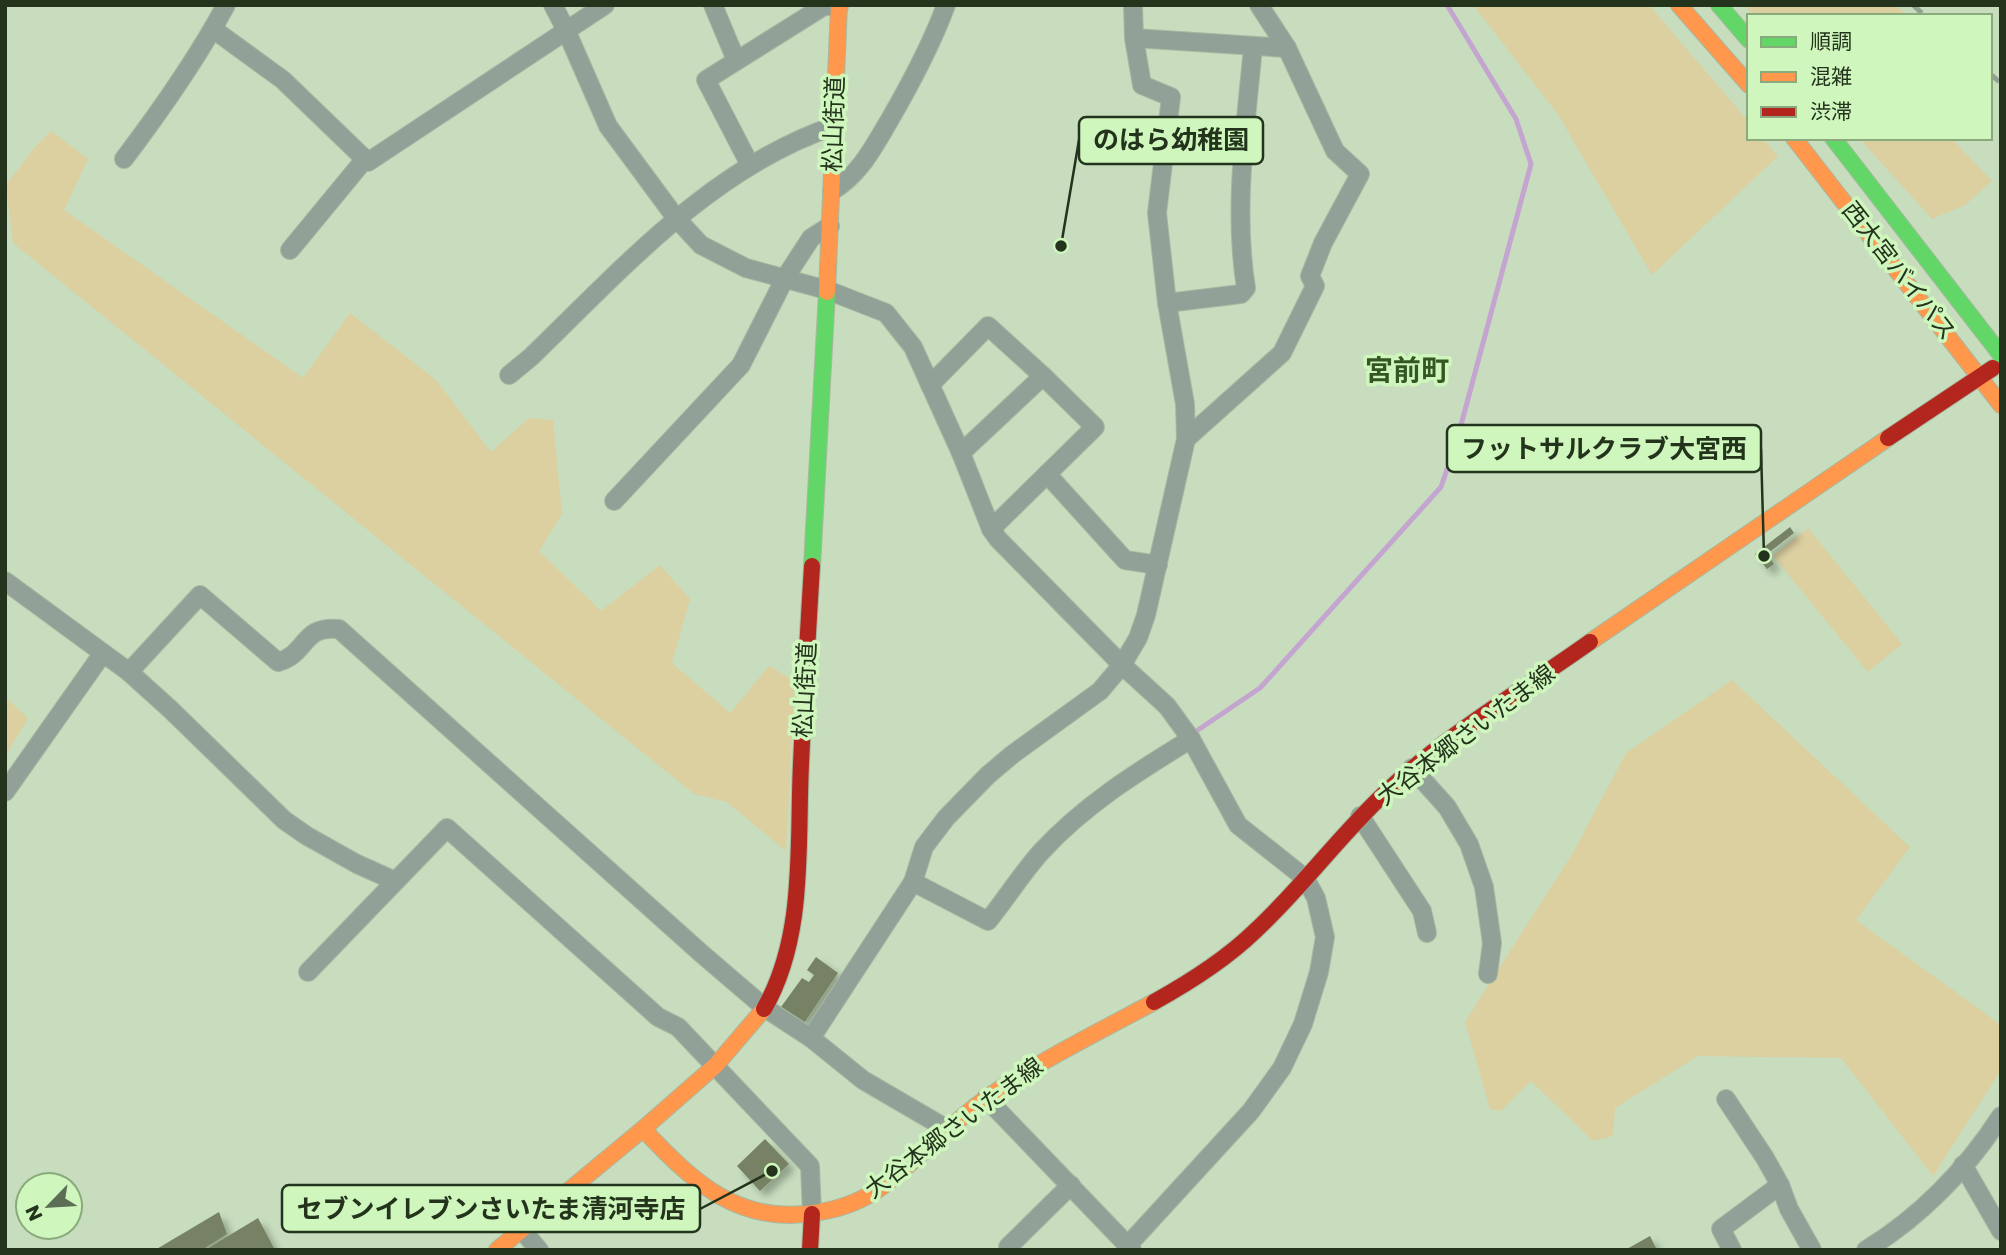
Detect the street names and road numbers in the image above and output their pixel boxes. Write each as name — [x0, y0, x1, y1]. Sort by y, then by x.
street label: 松山街道 — [815, 75, 852, 173]
street label: 西大宮バイパス — [1835, 195, 1964, 347]
street label: 松山街道 — [786, 641, 823, 739]
street label: 大谷本郷さいたま線 — [1370, 657, 1562, 813]
street label: 大谷本郷さいたま線 — [858, 1050, 1050, 1206]

